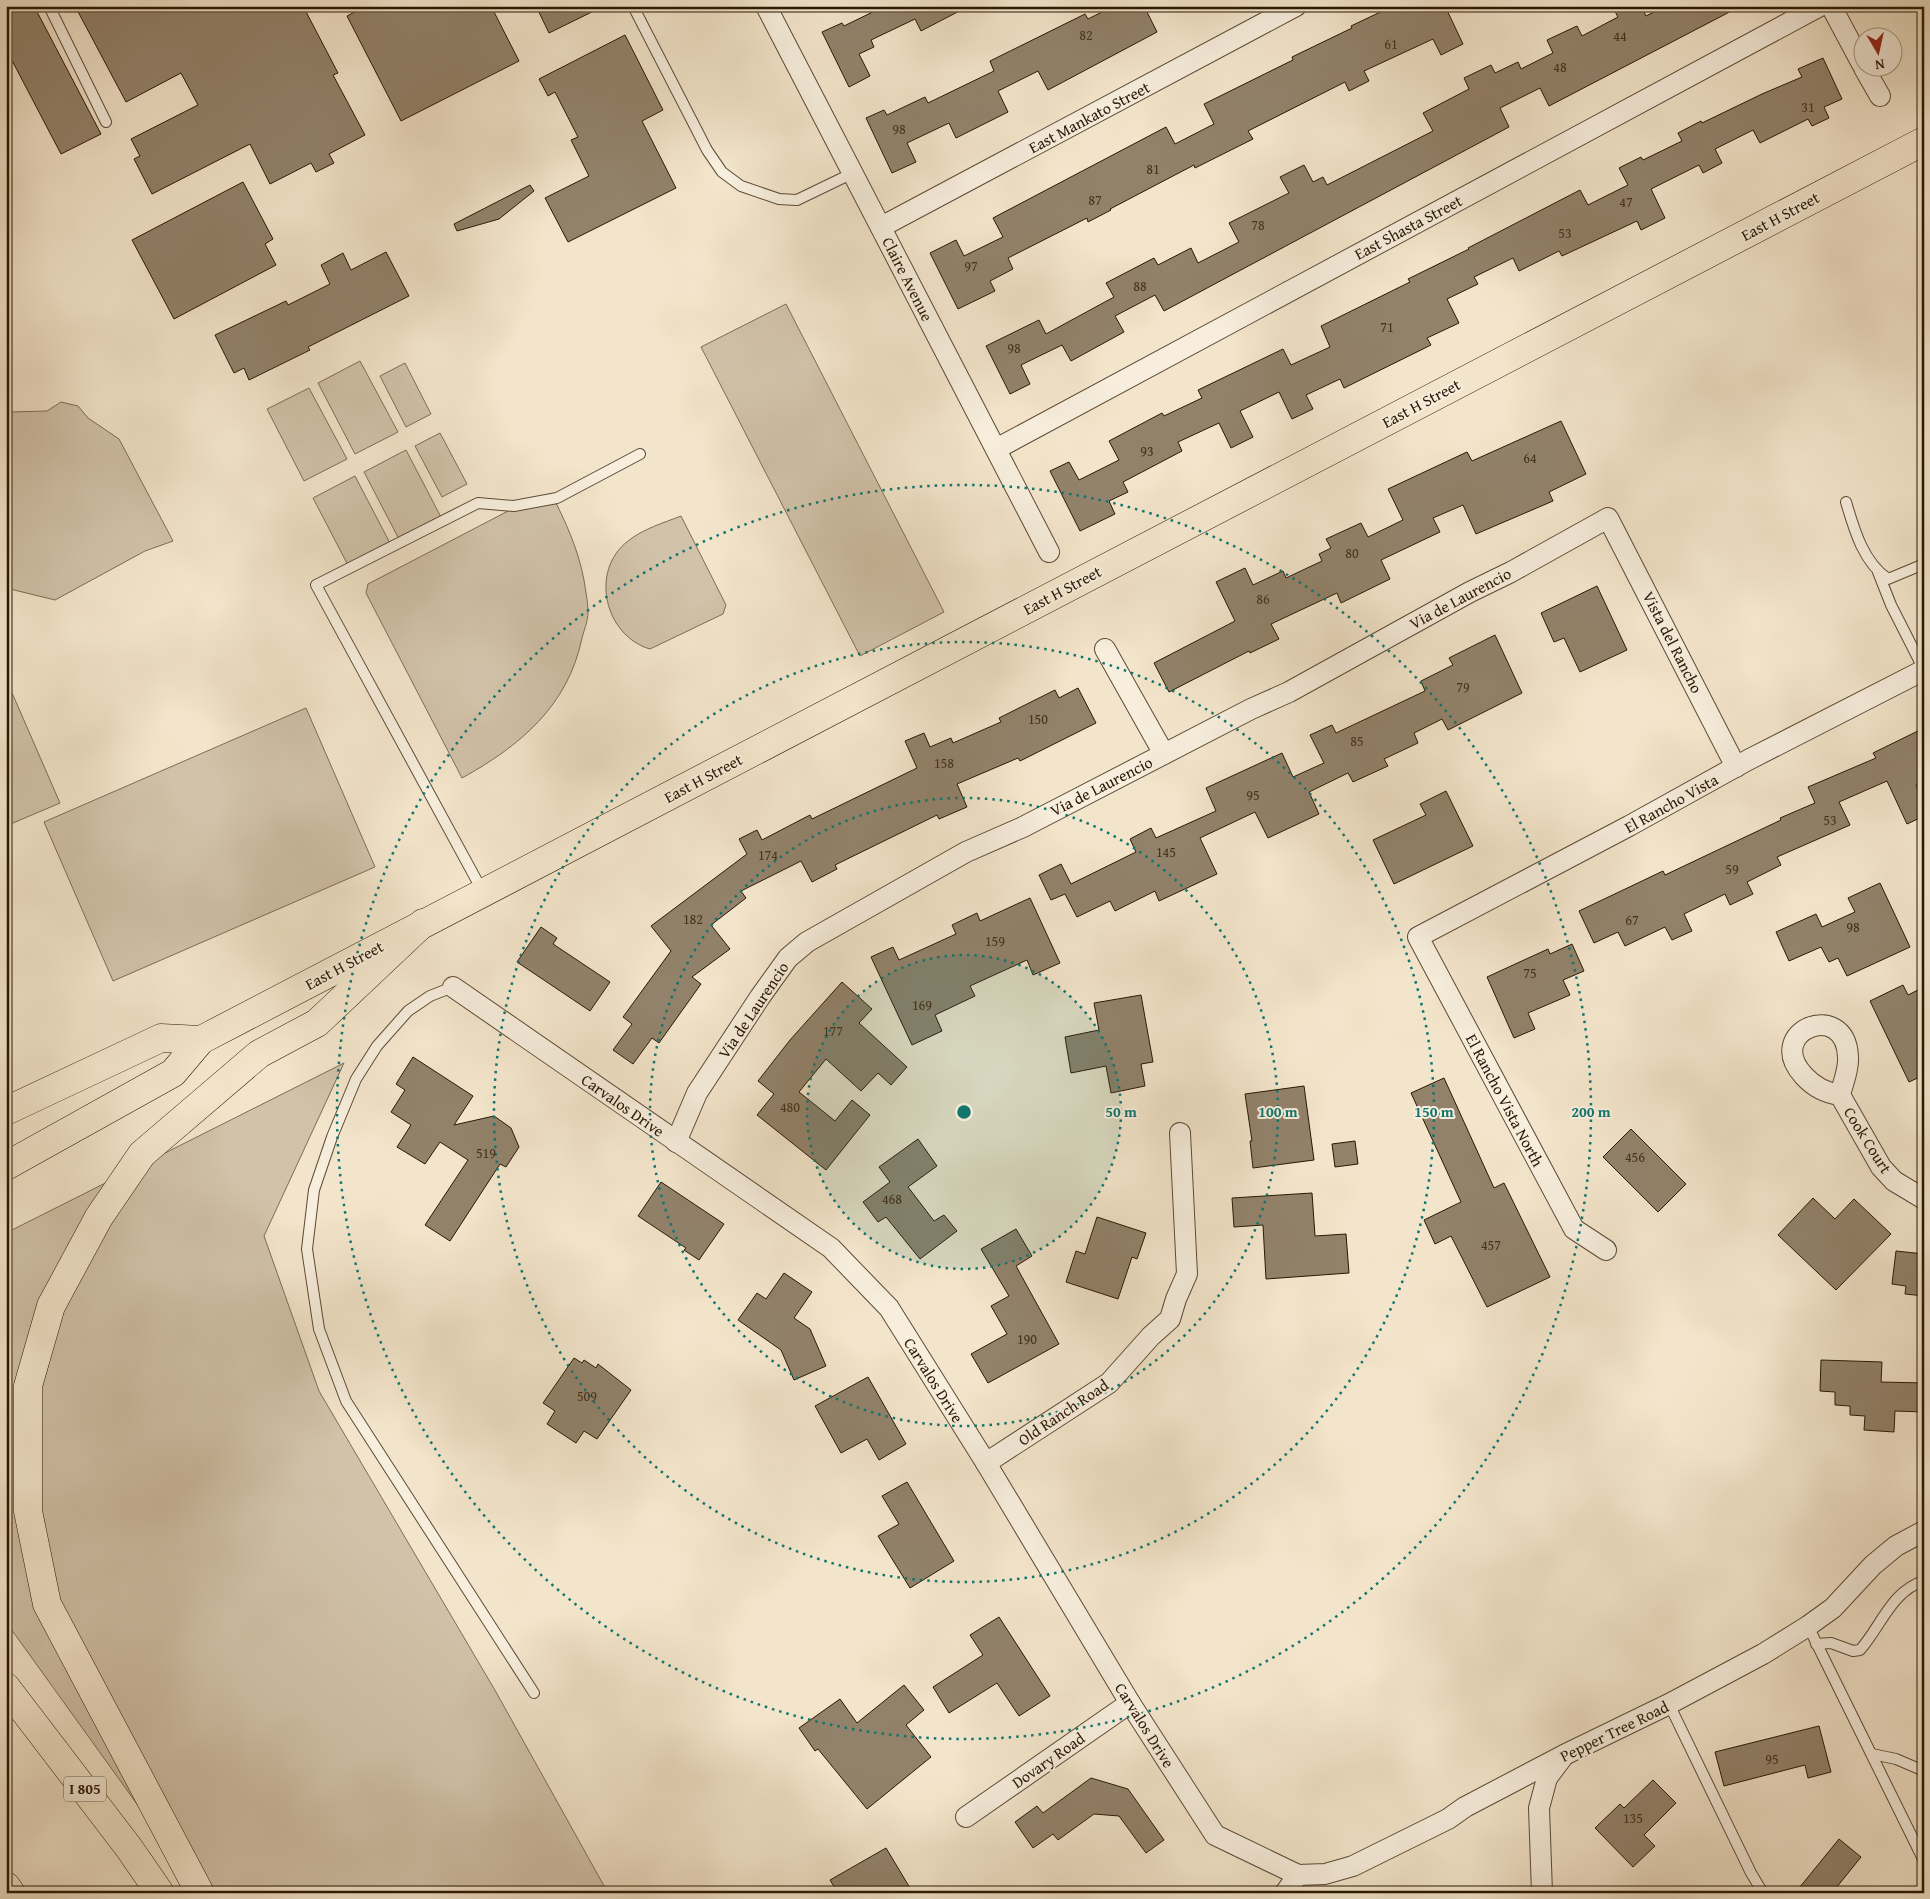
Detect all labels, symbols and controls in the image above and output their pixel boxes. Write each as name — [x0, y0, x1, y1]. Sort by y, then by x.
house number: 82 — [1079, 25, 1093, 45]
house number: 44 — [1613, 26, 1627, 46]
north arrow — [1852, 28, 1902, 78]
house number: 61 — [1384, 34, 1398, 54]
text: N — [1873, 54, 1886, 76]
house number: 48 — [1553, 57, 1567, 77]
street label: East Mankato Street — [1024, 75, 1154, 159]
house number: 31 — [1801, 97, 1815, 117]
house number: 98 — [892, 119, 906, 139]
house number: 81 — [1146, 159, 1160, 179]
street label: East H Street — [1736, 185, 1824, 247]
street label: East Shasta Street — [1350, 188, 1467, 266]
house number: 87 — [1088, 190, 1102, 210]
house number: 47 — [1619, 192, 1633, 212]
house number: 78 — [1251, 215, 1265, 235]
house number: 53 — [1558, 223, 1572, 243]
street label: Claire Avenue — [876, 233, 940, 325]
house number: 97 — [964, 256, 978, 276]
house number: 88 — [1133, 276, 1147, 296]
house number: 71 — [1380, 317, 1394, 337]
house number: 98 — [1007, 338, 1021, 358]
street label: East H Street — [1377, 372, 1465, 434]
house number: 93 — [1140, 441, 1154, 461]
house number: 64 — [1523, 448, 1537, 468]
house number: 80 — [1345, 543, 1359, 563]
street label: East H Street — [1018, 559, 1106, 621]
street label: Via de Laurencio — [1405, 561, 1515, 635]
street label: Vista del Rancho — [1637, 587, 1709, 697]
house number: 86 — [1256, 589, 1270, 609]
house number: 79 — [1456, 677, 1470, 697]
house number: 150 — [1028, 709, 1048, 729]
house number: 85 — [1350, 731, 1364, 751]
street label: East H Street — [659, 747, 747, 809]
street label: Via de Laurencio — [1046, 750, 1156, 822]
house number: 158 — [934, 753, 954, 773]
street label: El Rancho Vista — [1620, 767, 1723, 839]
house number: 95 — [1246, 785, 1260, 805]
house number: 53 — [1823, 810, 1837, 830]
house number: 145 — [1156, 842, 1176, 862]
house number: 174 — [758, 845, 778, 865]
house number: 59 — [1725, 859, 1739, 879]
house number: 182 — [683, 909, 703, 929]
house number: 67 — [1625, 910, 1639, 930]
house number: 98 — [1846, 917, 1860, 937]
house number: 159 — [985, 931, 1005, 951]
street label: East H Street — [300, 934, 388, 996]
street label: Via de Laurencio — [712, 957, 794, 1063]
house number: 75 — [1523, 963, 1537, 983]
house number: 169 — [912, 995, 932, 1015]
house number: 177 — [823, 1021, 843, 1041]
street label: El Rancho Vista North — [1460, 1029, 1550, 1171]
street label: Carvalos Drive — [577, 1067, 669, 1143]
house number: 480 — [780, 1097, 800, 1117]
text: 50 m — [1105, 1101, 1137, 1122]
text: 100 m — [1258, 1101, 1298, 1122]
text: 150 m — [1414, 1101, 1454, 1122]
text: 200 m — [1571, 1101, 1611, 1122]
street label: Cook Court — [1838, 1102, 1898, 1178]
centre of rings — [955, 1103, 973, 1121]
house number: 519 — [476, 1143, 496, 1163]
house number: 456 — [1625, 1147, 1645, 1167]
house number: 468 — [882, 1189, 902, 1209]
house number: 457 — [1481, 1235, 1501, 1255]
house number: 190 — [1017, 1329, 1037, 1349]
street label: Carvalos Drive — [898, 1333, 970, 1427]
street label: Old Ranch Road — [1013, 1372, 1114, 1451]
house number: 509 — [577, 1386, 597, 1406]
street label: Carvalos Drive — [1109, 1678, 1181, 1772]
street label: Pepper Tree Road — [1556, 1694, 1673, 1768]
street label: Dovary Road — [1007, 1726, 1090, 1794]
house number: 95 — [1765, 1749, 1779, 1769]
road number: I 805 — [64, 1776, 106, 1802]
house number: 135 — [1623, 1808, 1643, 1828]

